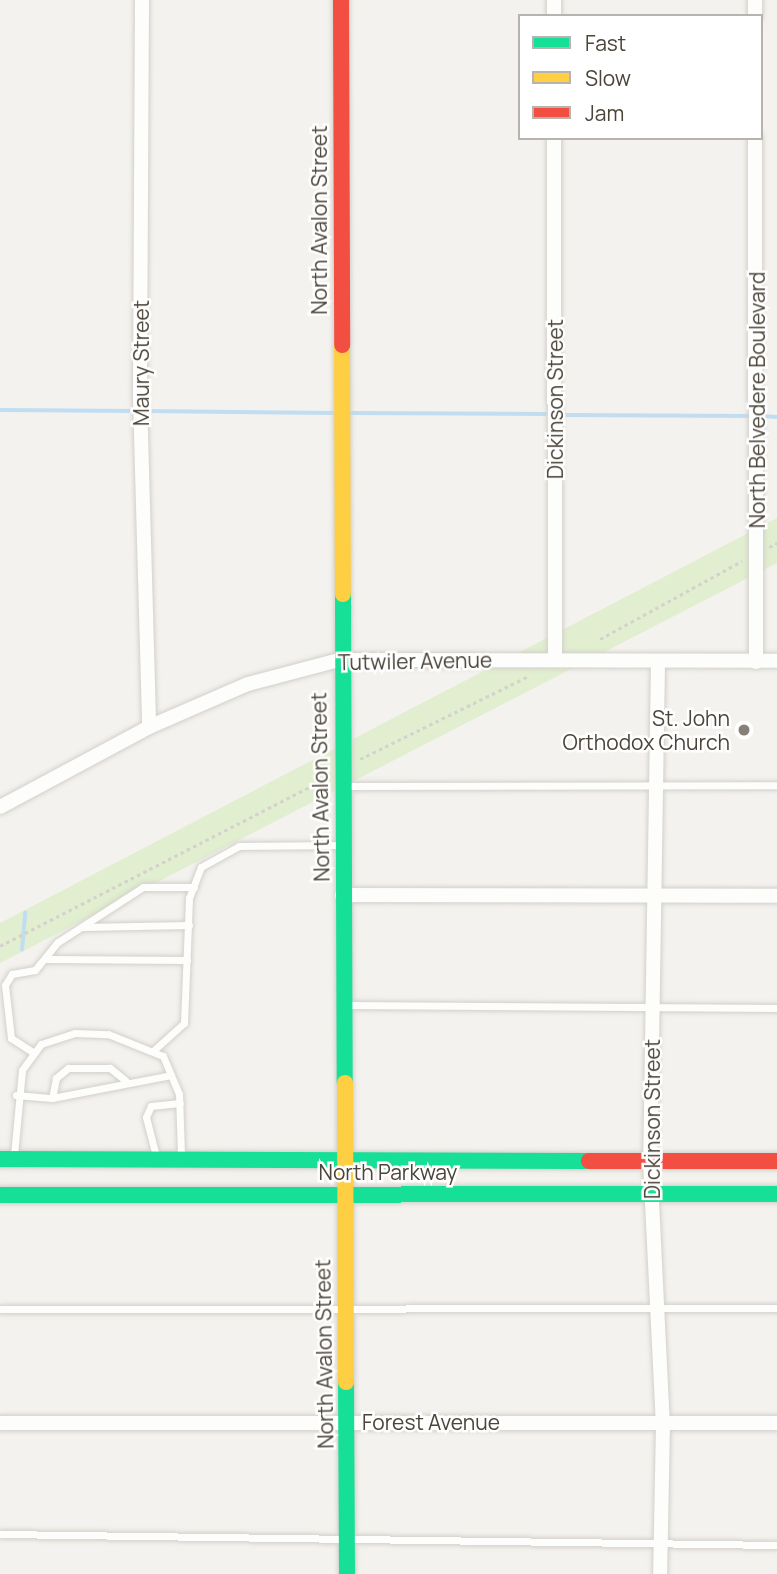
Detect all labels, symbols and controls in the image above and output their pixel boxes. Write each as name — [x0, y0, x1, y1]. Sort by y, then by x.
legend — [518, 14, 763, 140]
text: Fast — [585, 29, 626, 57]
text: Slow — [585, 64, 631, 92]
text: Jam — [585, 99, 624, 127]
street label: North Avalon Street — [306, 125, 332, 315]
street label: North Belvedere Boulevard — [744, 272, 770, 528]
street label: Maury Street — [128, 300, 154, 426]
street label: Dickinson Street — [542, 319, 568, 479]
street label: Tutwiler Avenue — [338, 647, 492, 675]
street label: North Avalon Street — [306, 692, 334, 882]
place label: St. John Orthodox Church — [563, 705, 730, 755]
marker: St. John Orthodox Church — [736, 722, 752, 738]
street label: Dickinson Street — [639, 1039, 665, 1199]
street label: North Parkway — [319, 1159, 457, 1185]
street label: North Avalon Street — [310, 1259, 338, 1449]
street label: Forest Avenue — [362, 1409, 500, 1435]

